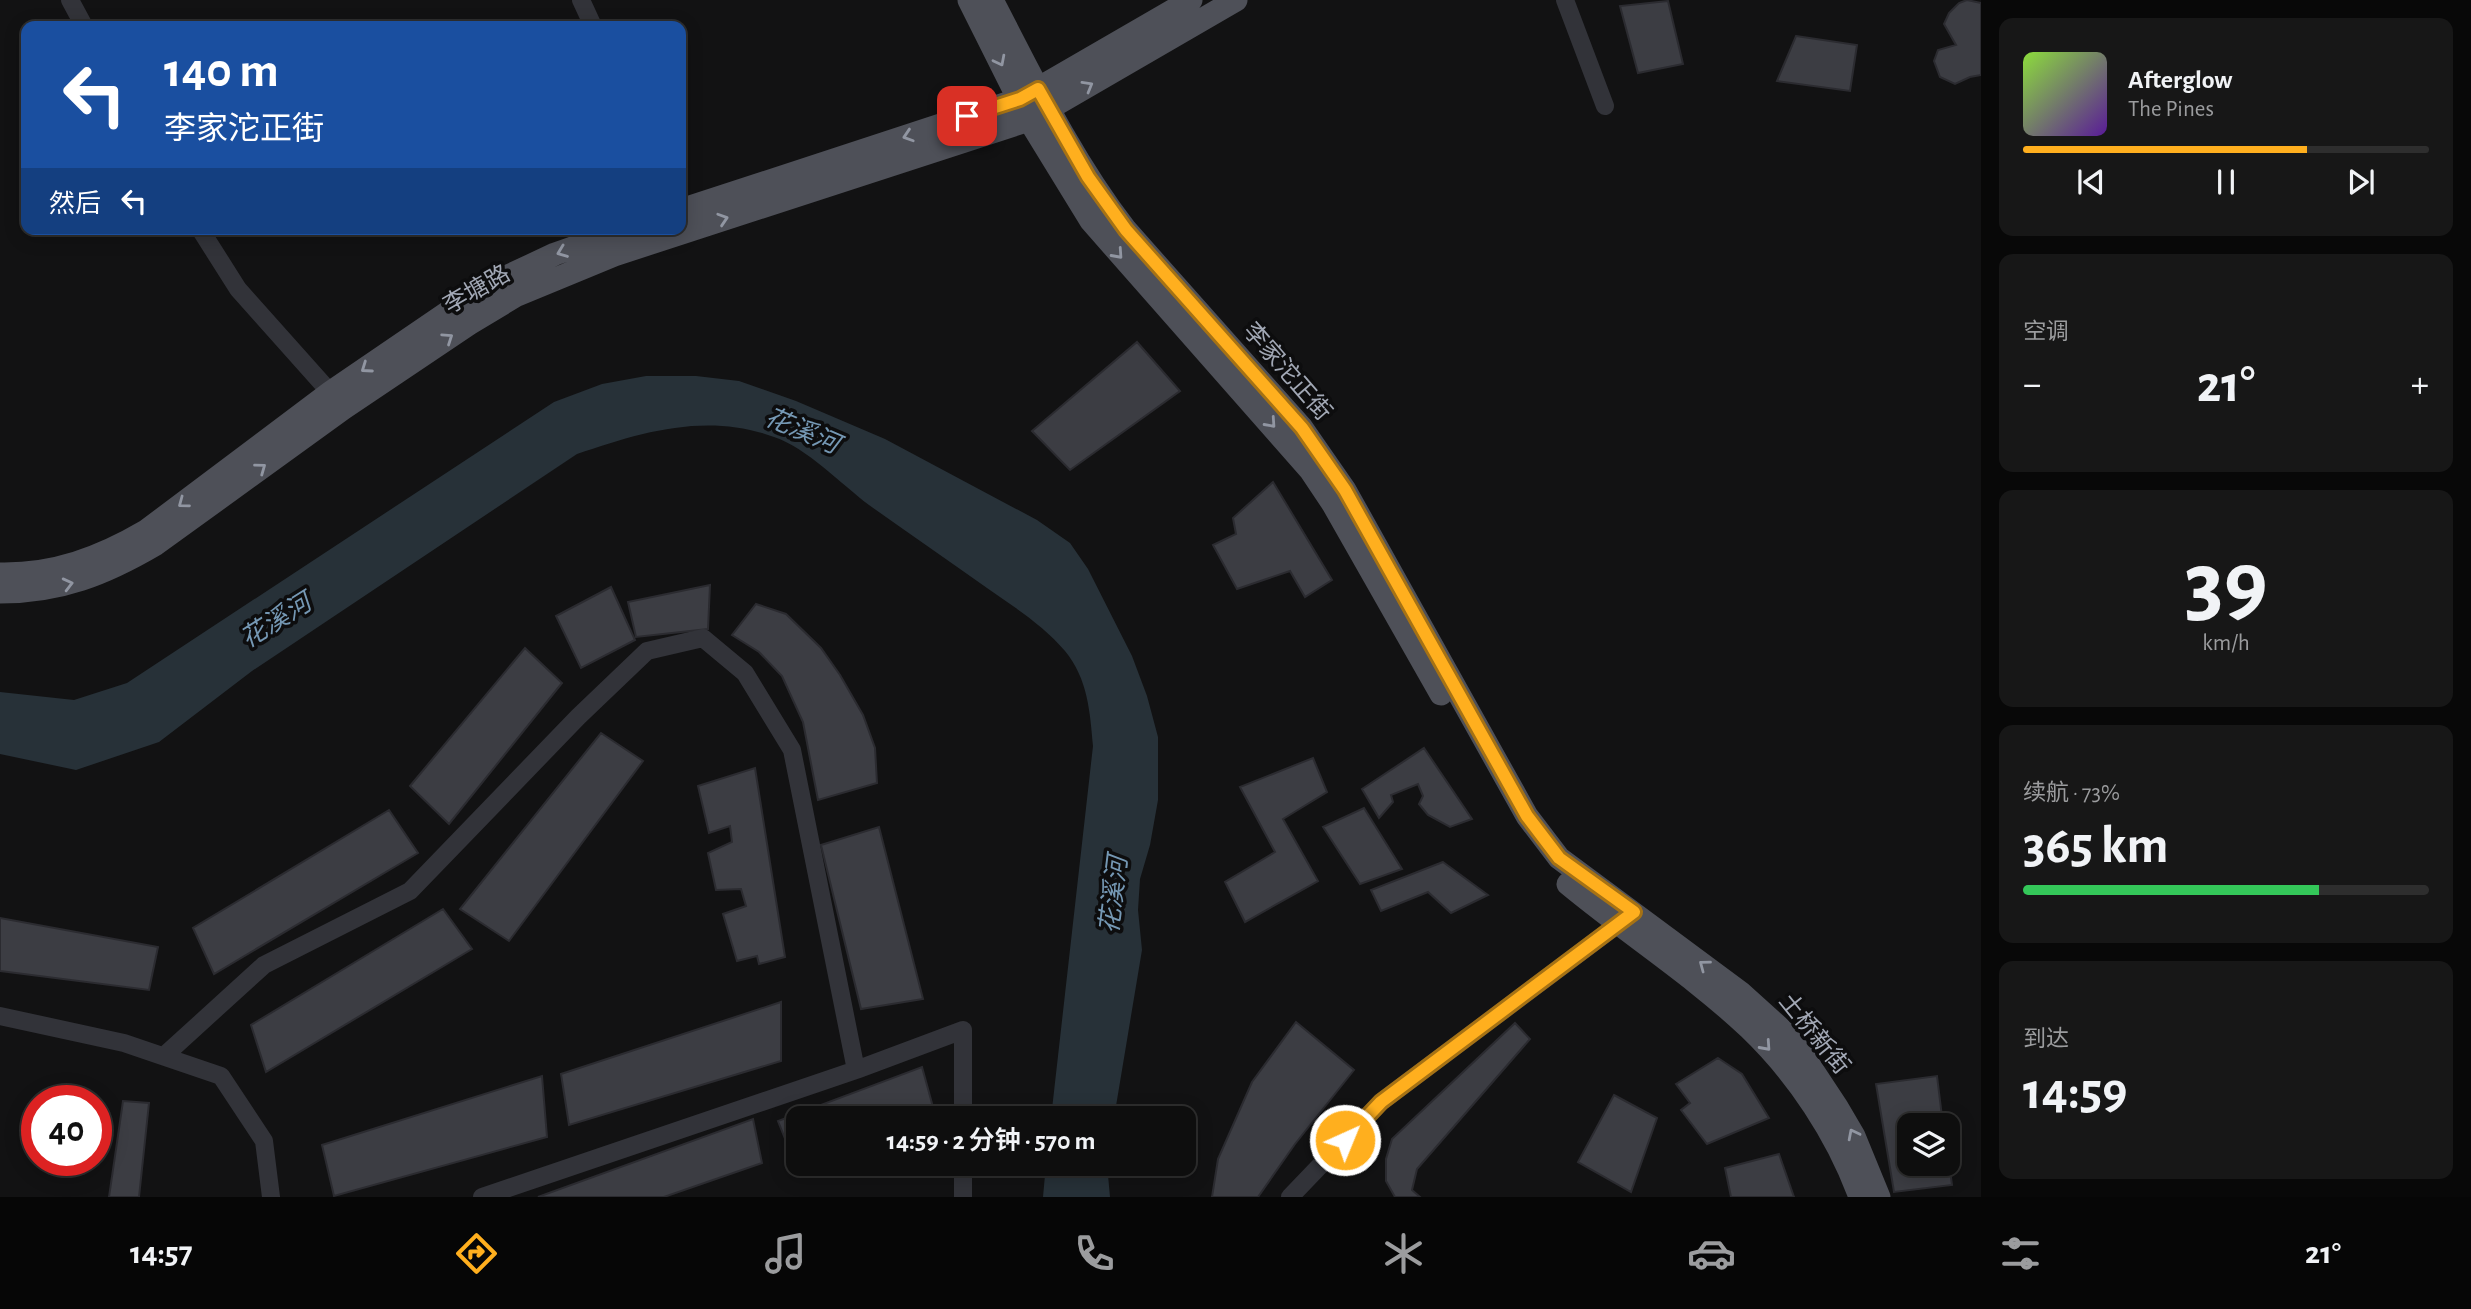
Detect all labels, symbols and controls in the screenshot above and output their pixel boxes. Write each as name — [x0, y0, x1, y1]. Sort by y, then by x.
text: 140 m — [164, 47, 279, 96]
icon: left — [49, 49, 140, 140]
one-way arrow — [991, 54, 1005, 66]
text: Afterglow — [2128, 67, 2232, 93]
one-way arrow — [1081, 81, 1094, 94]
pin — [937, 86, 997, 146]
icon: arrive — [948, 97, 986, 135]
text: The Pines — [2128, 98, 2214, 121]
text: 李家沱正街 — [164, 113, 324, 145]
one-way arrow — [902, 127, 914, 142]
icon: previous — [2072, 163, 2110, 201]
icon: pause — [2207, 163, 2245, 201]
icon: next — [2342, 163, 2380, 201]
icon: left — [115, 182, 153, 220]
text: 然后 — [49, 191, 101, 217]
one-way arrow — [716, 213, 729, 227]
one-way arrow — [556, 244, 568, 258]
one-way arrow — [1110, 246, 1122, 259]
street label: 李塘路 — [439, 260, 514, 318]
street label: 李家沱正街 — [1239, 318, 1337, 425]
text: 空调 — [2023, 321, 2069, 344]
one-way arrow — [440, 334, 453, 346]
text: 21° — [2197, 359, 2255, 411]
one-way arrow — [361, 360, 374, 373]
text: − — [2023, 366, 2041, 404]
text: + — [2411, 366, 2429, 404]
water label: 花溪河 — [761, 403, 848, 460]
one-way arrow — [1263, 415, 1275, 428]
one-way arrow — [253, 464, 266, 476]
one-way arrow — [178, 494, 191, 507]
text: 39 — [2184, 539, 2268, 630]
one-way arrow — [61, 578, 73, 592]
water label: 花溪河 — [236, 586, 320, 653]
text: km/h — [2202, 632, 2250, 655]
text: 续航 · 73% — [2023, 782, 2120, 805]
text: 365 km — [2023, 820, 2169, 872]
water label: 花溪河 — [1095, 850, 1132, 935]
one-way arrow — [1700, 961, 1712, 974]
street label: 土桥新街 — [1774, 988, 1855, 1079]
text: 到达 — [2023, 1028, 2069, 1051]
one-way arrow — [1757, 1037, 1770, 1050]
text: 14:59 — [2023, 1066, 2127, 1118]
speed limit sign: 40 — [21, 1085, 112, 1176]
position arrow — [1308, 1103, 1382, 1177]
map controls — [1897, 1113, 1960, 1176]
button: layers — [1897, 1113, 1960, 1176]
text: 14:59 · 2 分钟 · 570 m — [887, 1128, 1095, 1154]
one-way arrow — [1847, 1129, 1861, 1141]
icon: directions — [452, 1229, 501, 1278]
icon: music — [761, 1229, 810, 1278]
icon: phone — [1070, 1229, 1119, 1278]
icon: climate — [1379, 1229, 1428, 1278]
icon: car — [1687, 1229, 1736, 1278]
icon: filters — [1996, 1229, 2045, 1278]
text: 14:57 — [130, 1237, 192, 1269]
text: 21° — [2305, 1237, 2341, 1269]

